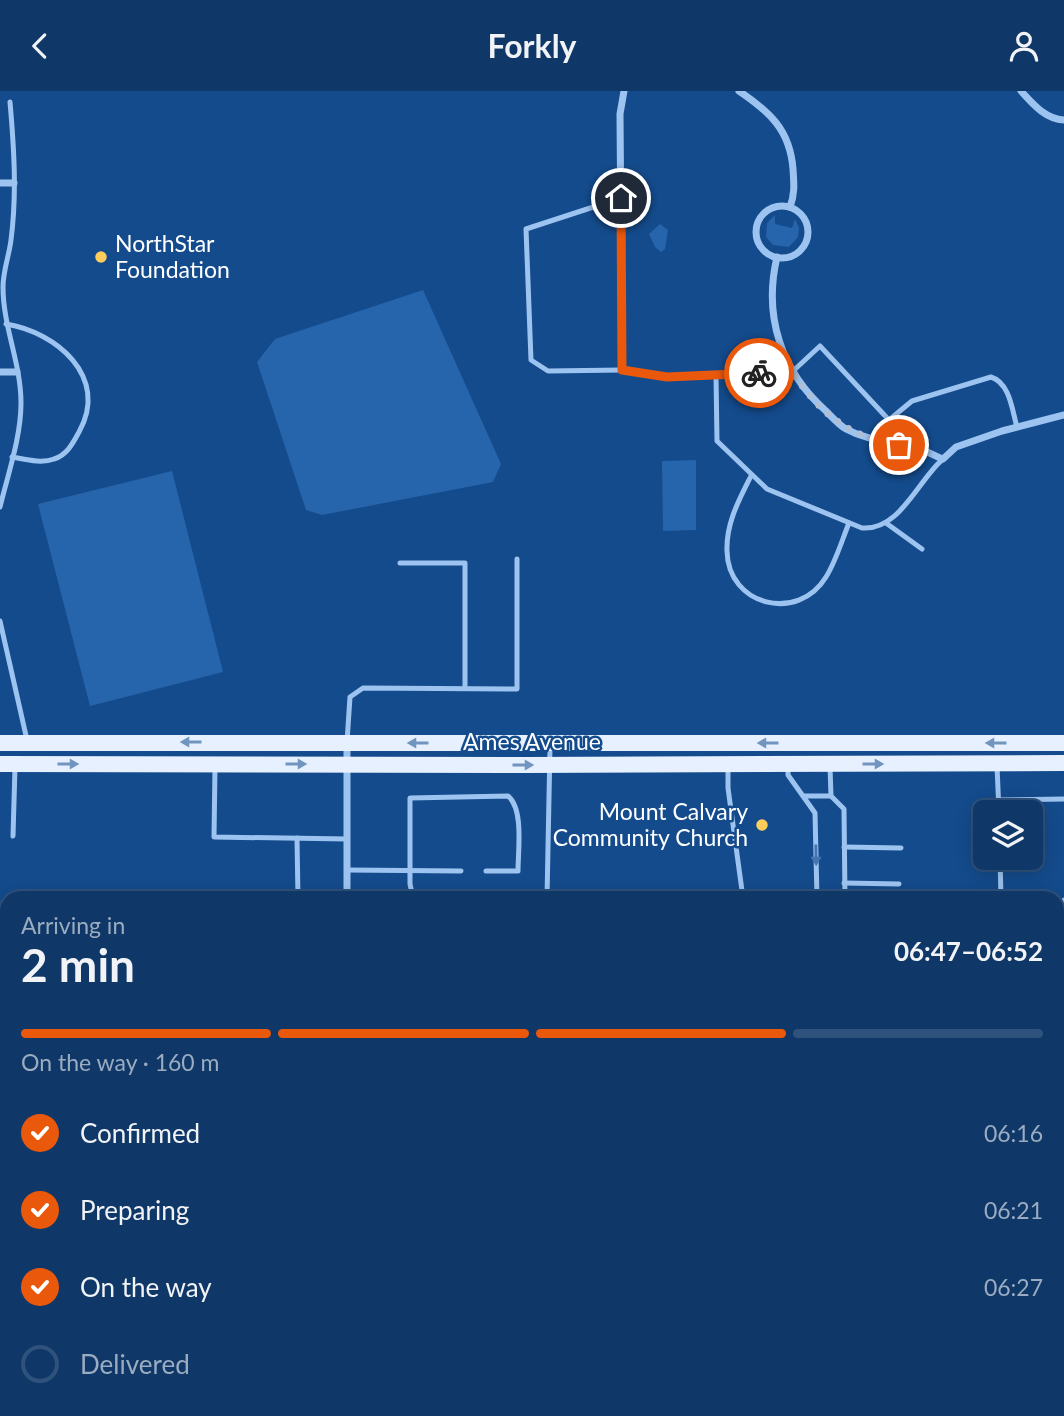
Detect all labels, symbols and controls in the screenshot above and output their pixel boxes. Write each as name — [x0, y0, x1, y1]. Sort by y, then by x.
text: Forkly — [488, 26, 576, 65]
icon: back — [21, 27, 59, 65]
icon: person — [1005, 27, 1043, 65]
pin — [591, 168, 651, 228]
icon: home — [602, 179, 640, 217]
place label: NorthStar Foundation — [115, 229, 230, 283]
marker: NorthStar Foundation — [93, 249, 109, 265]
courier — [724, 338, 794, 408]
icon: bike — [740, 354, 778, 392]
pin — [869, 415, 929, 475]
icon: bag — [880, 426, 918, 464]
street label: Ames Avenue — [463, 727, 601, 755]
one-way arrow — [180, 736, 202, 748]
one-way arrow — [407, 737, 429, 748]
one-way arrow — [757, 737, 779, 749]
one-way arrow — [985, 737, 1007, 749]
one-way arrow — [57, 758, 79, 770]
one-way arrow — [285, 758, 307, 770]
one-way arrow — [862, 758, 884, 770]
one-way arrow — [512, 759, 534, 771]
place label: Mount Calvary Community Church — [553, 797, 748, 851]
map controls — [973, 800, 1043, 870]
button: layers — [973, 800, 1043, 870]
marker: Mount Calvary Community Church — [754, 817, 770, 833]
one-way arrow — [810, 845, 822, 867]
text: Arriving in — [21, 911, 125, 939]
text: 06:47–06:52 — [894, 935, 1043, 967]
text: 2 min — [21, 937, 135, 992]
text: On the way · 160 m — [21, 1048, 220, 1076]
icon: check — [21, 1114, 59, 1152]
text: Confirmed — [80, 1117, 200, 1149]
text: 06:16 — [984, 1119, 1043, 1147]
icon: check — [21, 1191, 59, 1229]
text: Preparing — [80, 1194, 189, 1226]
text: 06:21 — [984, 1196, 1043, 1224]
icon: check — [21, 1268, 59, 1306]
text: On the way — [80, 1271, 212, 1303]
text: 06:27 — [984, 1273, 1043, 1301]
text: Delivered — [80, 1348, 190, 1380]

